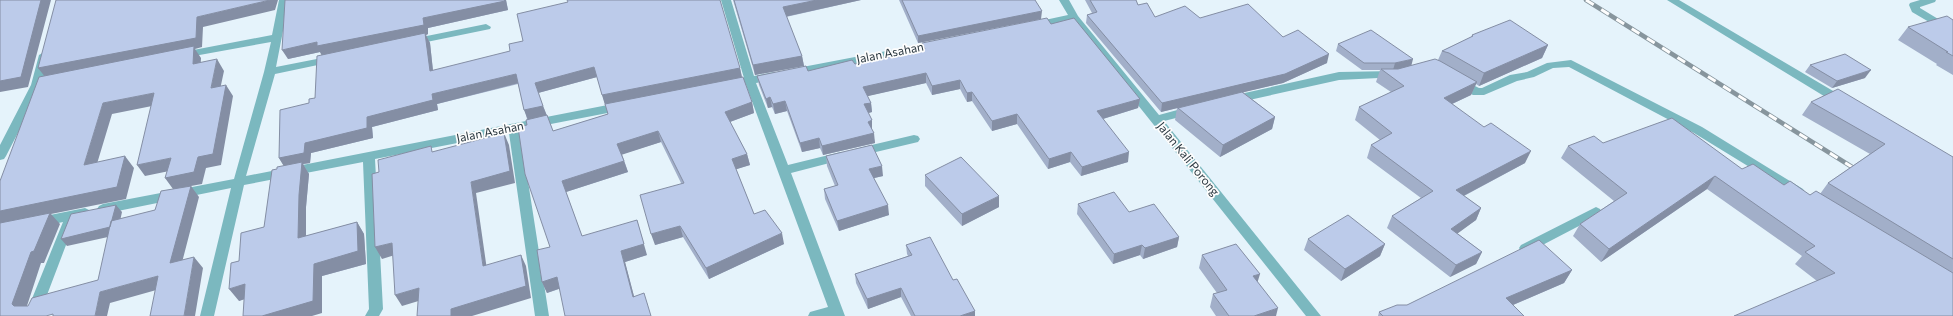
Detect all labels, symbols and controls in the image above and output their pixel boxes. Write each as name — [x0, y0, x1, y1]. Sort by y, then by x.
street label: Jalan Asahan — [855, 39, 925, 66]
street label: Jalan Asahan — [455, 118, 525, 145]
street label: Jalan Kali Porong — [1154, 119, 1223, 199]

